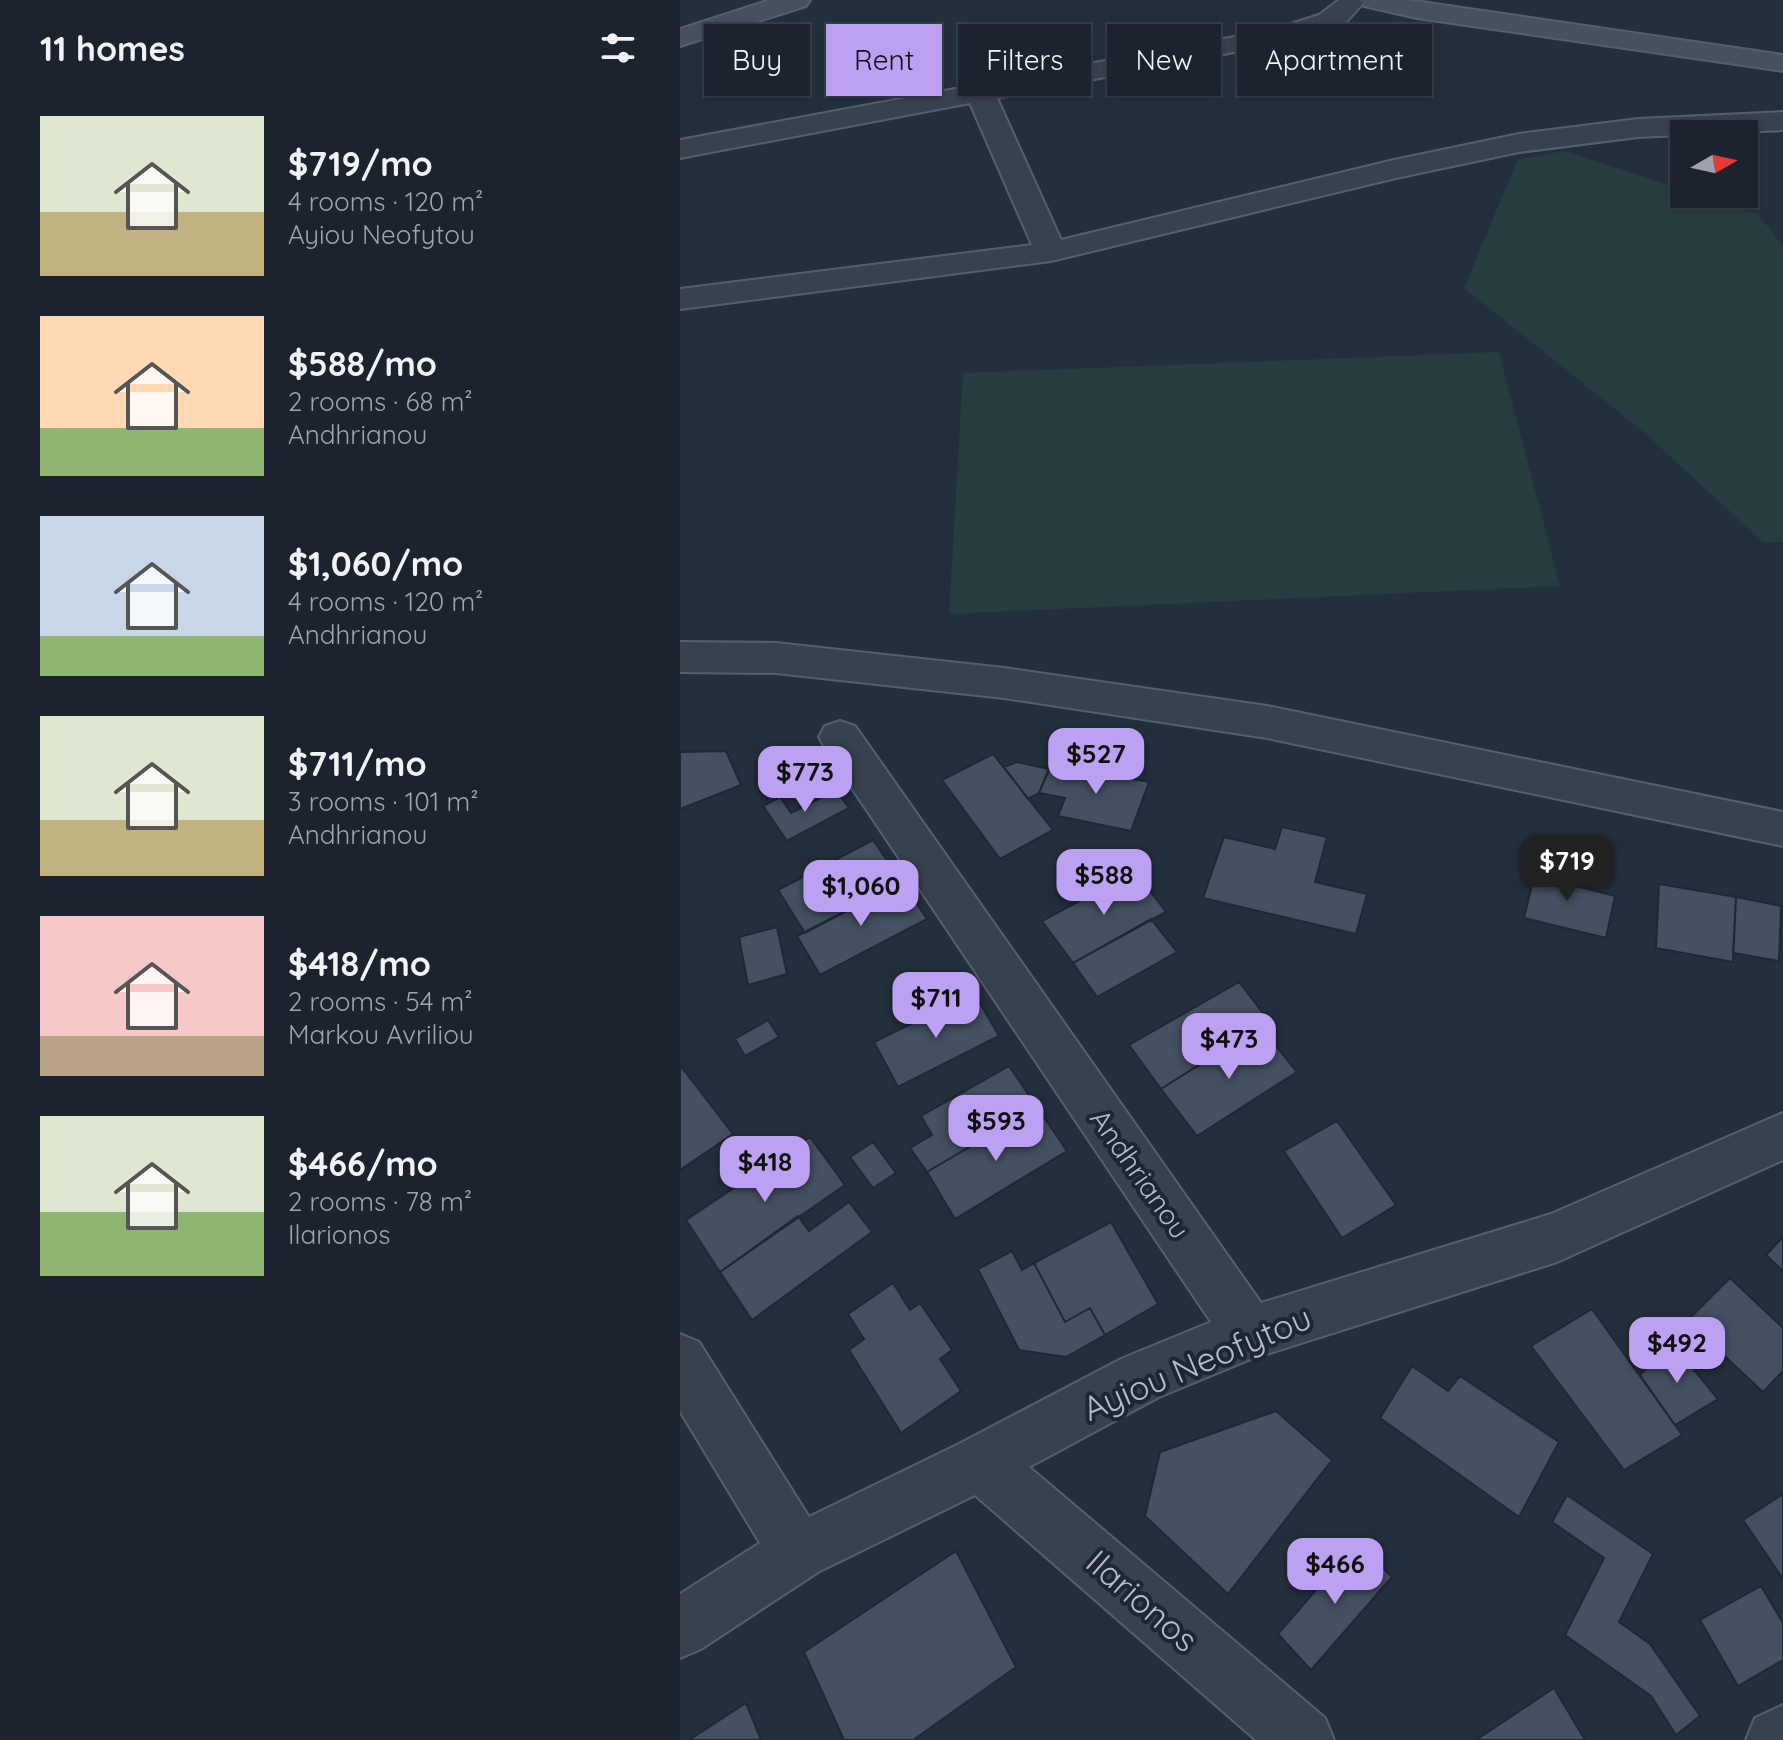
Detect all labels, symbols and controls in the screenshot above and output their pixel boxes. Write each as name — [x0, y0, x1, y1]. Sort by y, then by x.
chip: Buy — [704, 24, 810, 96]
chip: Rent — [826, 24, 942, 96]
chip: Filters — [958, 24, 1091, 96]
chip: New — [1107, 24, 1221, 96]
chip: Apartment — [1237, 24, 1432, 96]
icon: filters — [596, 26, 640, 70]
text: 11 homes — [40, 27, 185, 70]
north arrow — [1670, 120, 1758, 208]
map controls — [1670, 120, 1758, 208]
text: $719/mo — [288, 142, 433, 185]
icon: home — [104, 148, 200, 244]
text: 4 rooms · 120 m² — [288, 185, 483, 218]
text: Ayiou Neofytou — [288, 218, 475, 251]
text: $588/mo — [288, 342, 437, 385]
icon: home — [104, 348, 200, 444]
text: 2 rooms · 68 m² — [288, 385, 473, 418]
text: Andhrianou — [288, 418, 427, 451]
text: $1,060/mo — [288, 542, 463, 585]
icon: home — [104, 548, 200, 644]
text: 4 rooms · 120 m² — [288, 585, 483, 618]
text: Andhrianou — [288, 618, 427, 651]
pin: $527 — [1049, 728, 1143, 796]
text: $527 — [1066, 737, 1126, 770]
text: $711/mo — [288, 742, 427, 785]
pin: $773 — [758, 746, 852, 814]
icon: home — [104, 748, 200, 844]
text: $773 — [776, 755, 834, 788]
text: 3 rooms · 101 m² — [288, 785, 479, 818]
text: Andhrianou — [288, 818, 427, 851]
pin: $719 — [1520, 835, 1614, 903]
text: $719 — [1539, 844, 1595, 877]
pin: $588 — [1057, 849, 1151, 917]
text: $588 — [1075, 858, 1134, 891]
pin: $1,060 — [796, 860, 926, 928]
text: $1,060 — [821, 869, 901, 902]
text: $418/mo — [288, 942, 431, 985]
icon: home — [104, 948, 200, 1044]
pin: $711 — [889, 972, 983, 1040]
text: $711 — [910, 981, 962, 1014]
text: 2 rooms · 54 m² — [288, 985, 472, 1018]
pin: $473 — [1182, 1013, 1276, 1081]
text: Markou Avriliou — [288, 1018, 474, 1051]
text: $473 — [1200, 1022, 1258, 1055]
pin: $593 — [949, 1095, 1043, 1163]
street label: Andhrianou — [1083, 1102, 1198, 1245]
text: $593 — [966, 1104, 1026, 1137]
pin: $418 — [718, 1136, 812, 1204]
text: $466/mo — [288, 1142, 438, 1185]
text: $418 — [738, 1145, 792, 1178]
icon: home — [104, 1148, 200, 1244]
text: 2 rooms · 78 m² — [288, 1185, 472, 1218]
text: Ilarionos — [288, 1218, 390, 1251]
street label: Ayiou Neofytou — [1076, 1295, 1318, 1430]
pin: $492 — [1630, 1317, 1724, 1385]
text: $492 — [1647, 1326, 1707, 1359]
pin: $466 — [1288, 1538, 1382, 1606]
street label: Ilarionos — [1078, 1540, 1207, 1661]
text: $466 — [1305, 1547, 1365, 1580]

